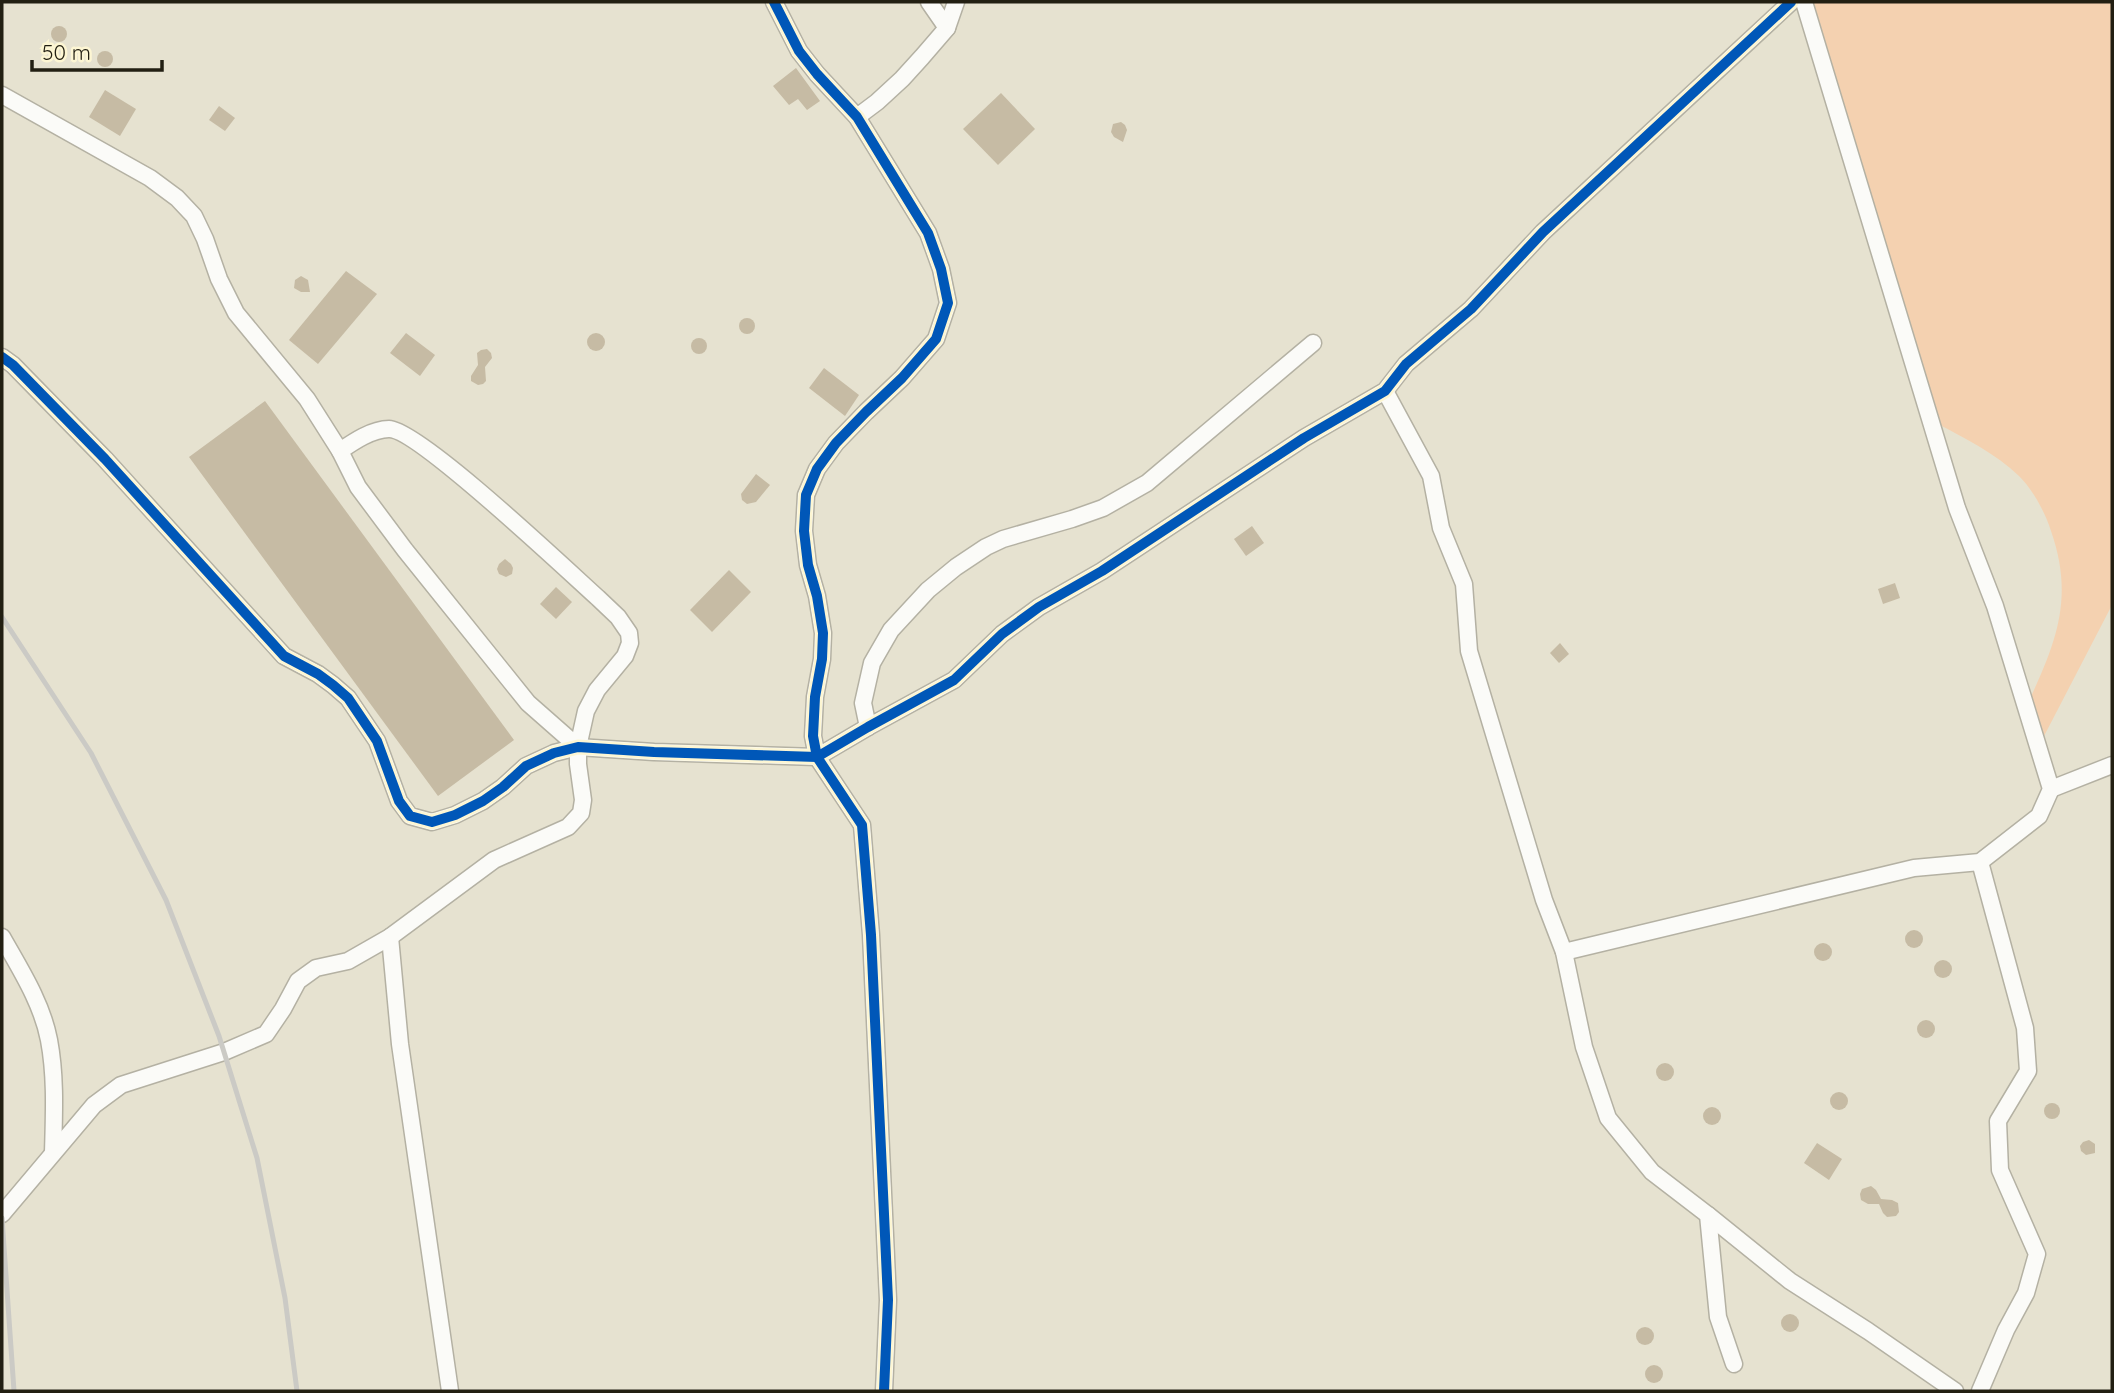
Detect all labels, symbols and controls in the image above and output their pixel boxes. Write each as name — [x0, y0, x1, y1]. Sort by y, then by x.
scale bar — [32, 28, 161, 72]
text: 50 m — [42, 39, 91, 65]

